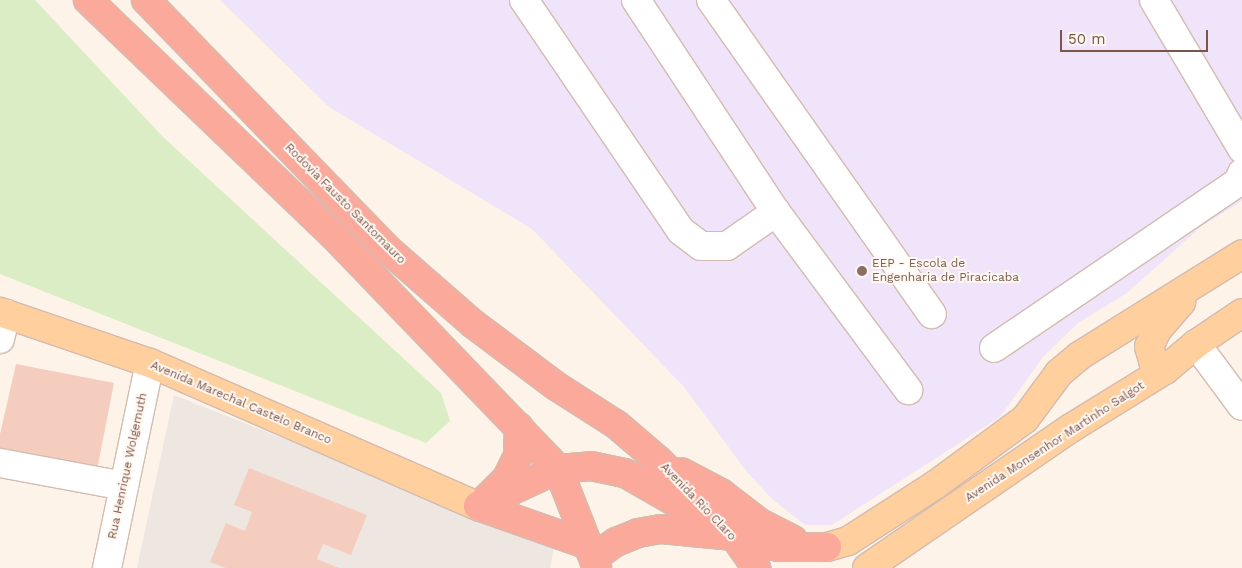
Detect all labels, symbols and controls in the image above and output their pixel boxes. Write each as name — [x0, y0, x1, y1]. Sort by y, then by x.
scale bar — [1062, 20, 1210, 52]
text: 50 m — [1068, 30, 1105, 48]
street label: Rodovia Fausto Santomauro — [282, 141, 408, 267]
place label: EEP - Escola de Engenharia de Piracicaba — [872, 257, 1019, 285]
marker: EEP - Escola de Engenharia de Piracicaba — [856, 265, 868, 277]
street label: Avenida Marechal Castelo Branco — [148, 358, 334, 448]
street label: Avenida Monsenhor Martinho Salgot — [963, 378, 1147, 506]
street label: Rua Henrique Wolgemuth — [105, 391, 151, 541]
street label: Avenida Rio Claro — [657, 460, 739, 544]

